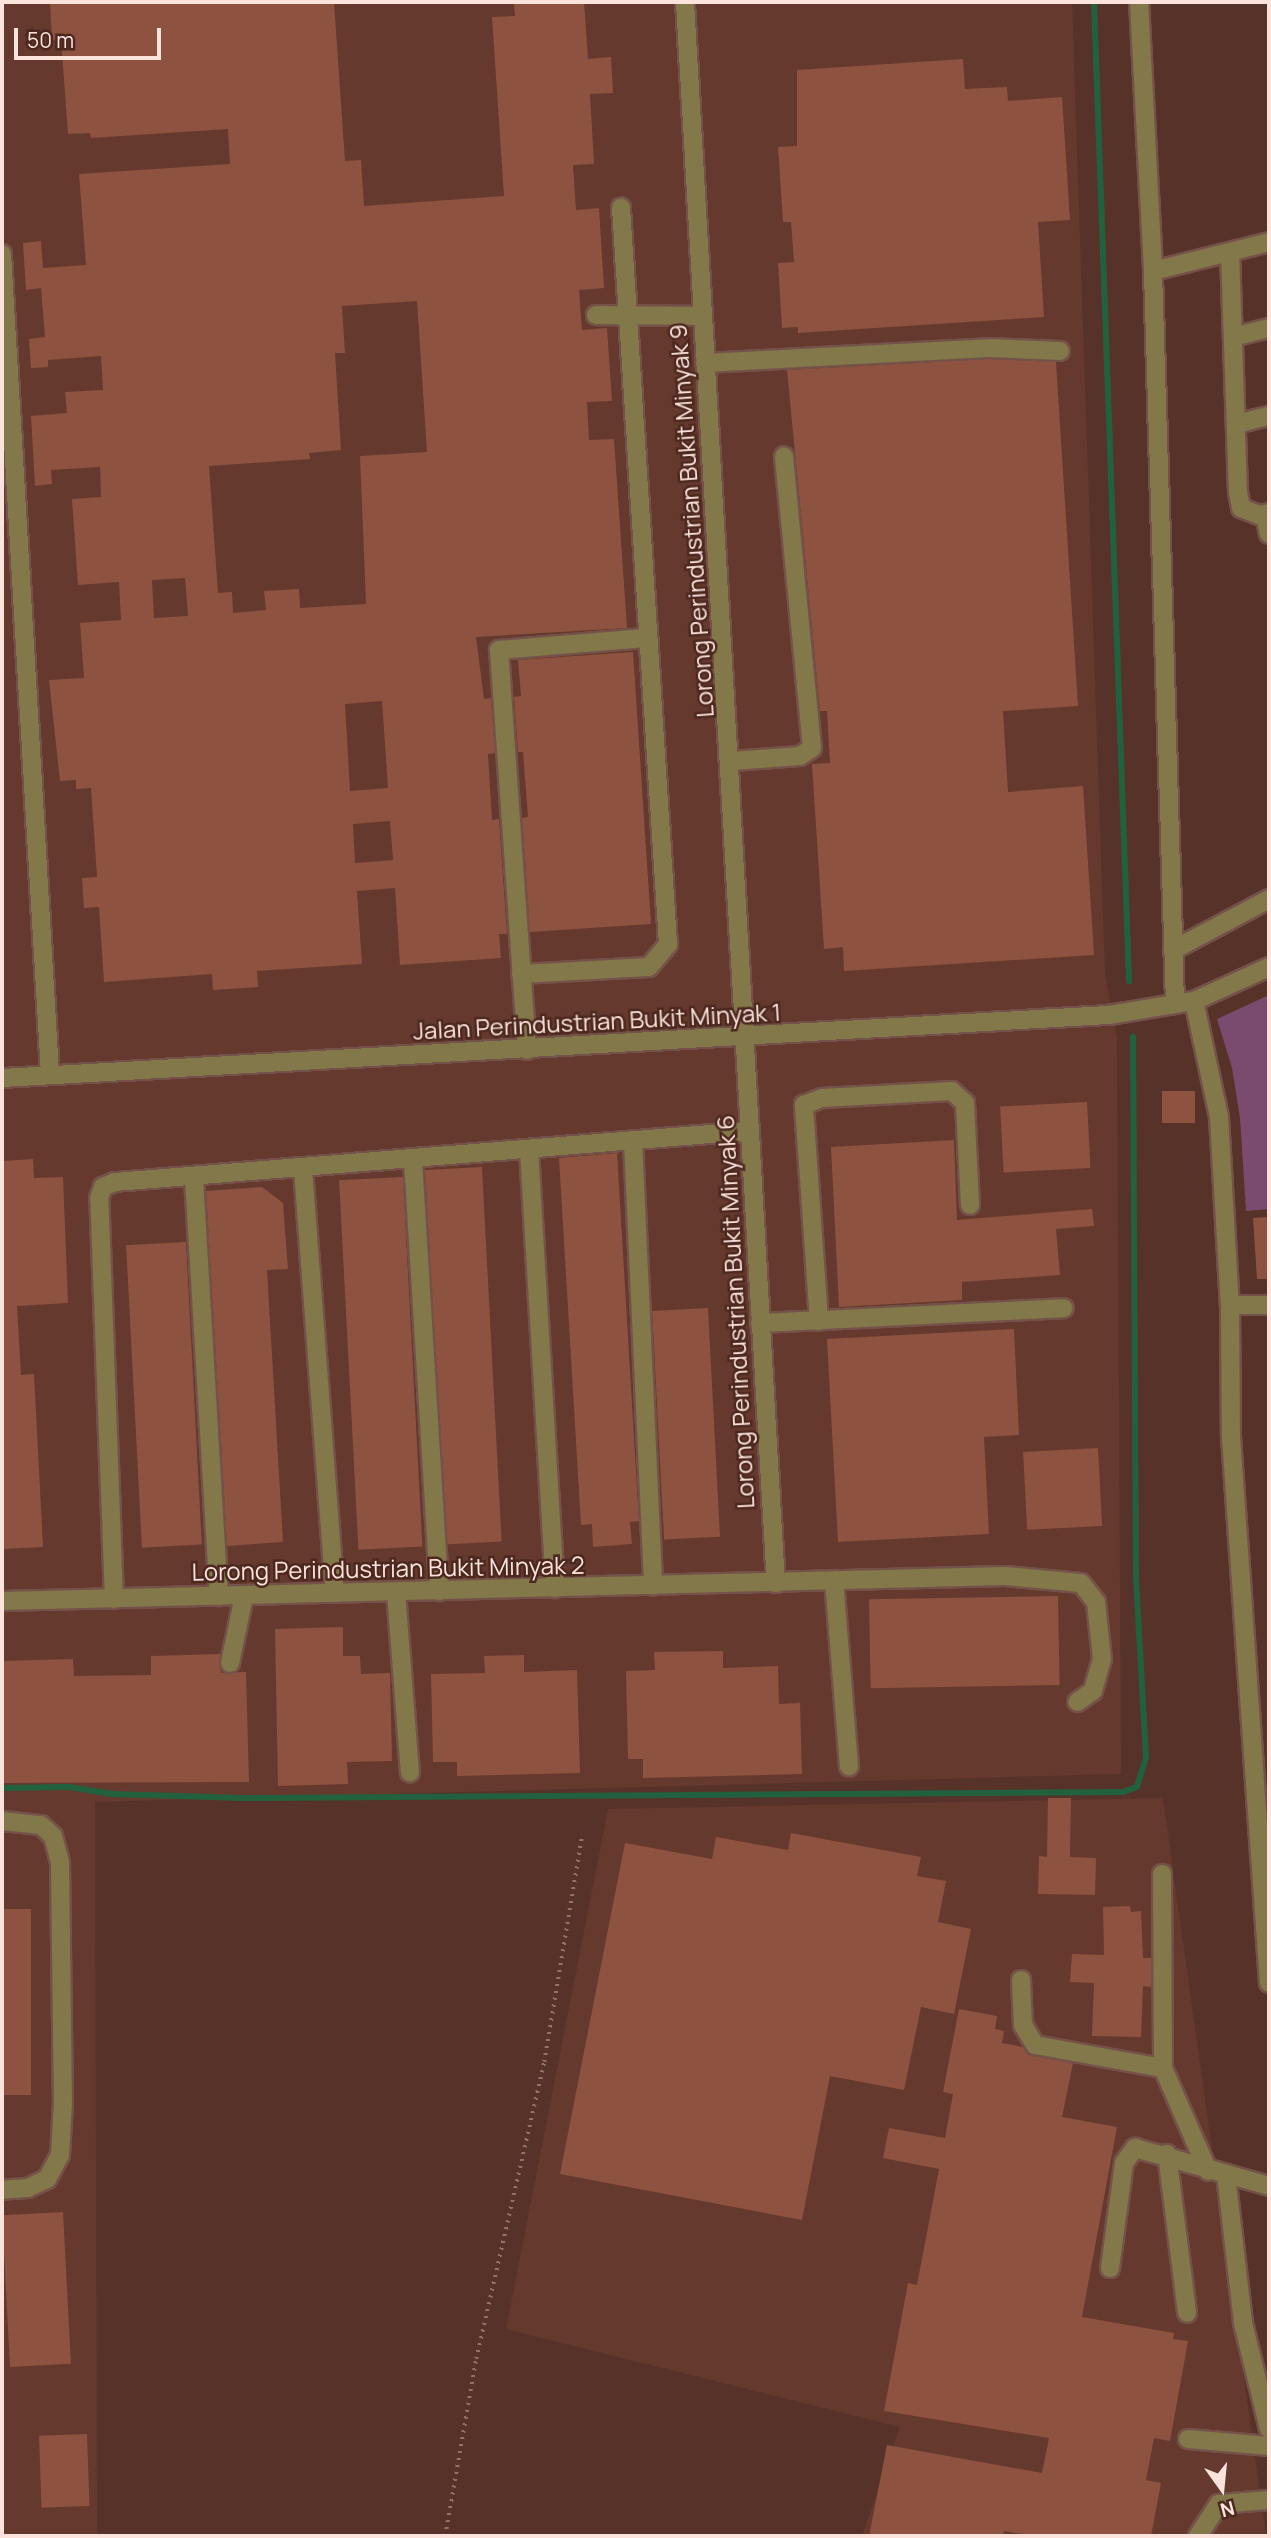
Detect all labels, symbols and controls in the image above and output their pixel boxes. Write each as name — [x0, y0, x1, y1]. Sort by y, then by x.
scale bar — [18, 14, 164, 58]
text: 50 m — [27, 26, 74, 54]
street label: Lorong Perindustrian Bukit Minyak 9 — [663, 323, 719, 719]
street label: Jalan Perindustrian Bukit Minyak 1 — [412, 997, 782, 1045]
street label: Lorong Perindustrian Bukit Minyak 6 — [710, 1114, 760, 1510]
street label: Lorong Perindustrian Bukit Minyak 2 — [191, 1550, 585, 1586]
north arrow — [1187, 2454, 1257, 2524]
text: N — [1217, 2495, 1237, 2524]

